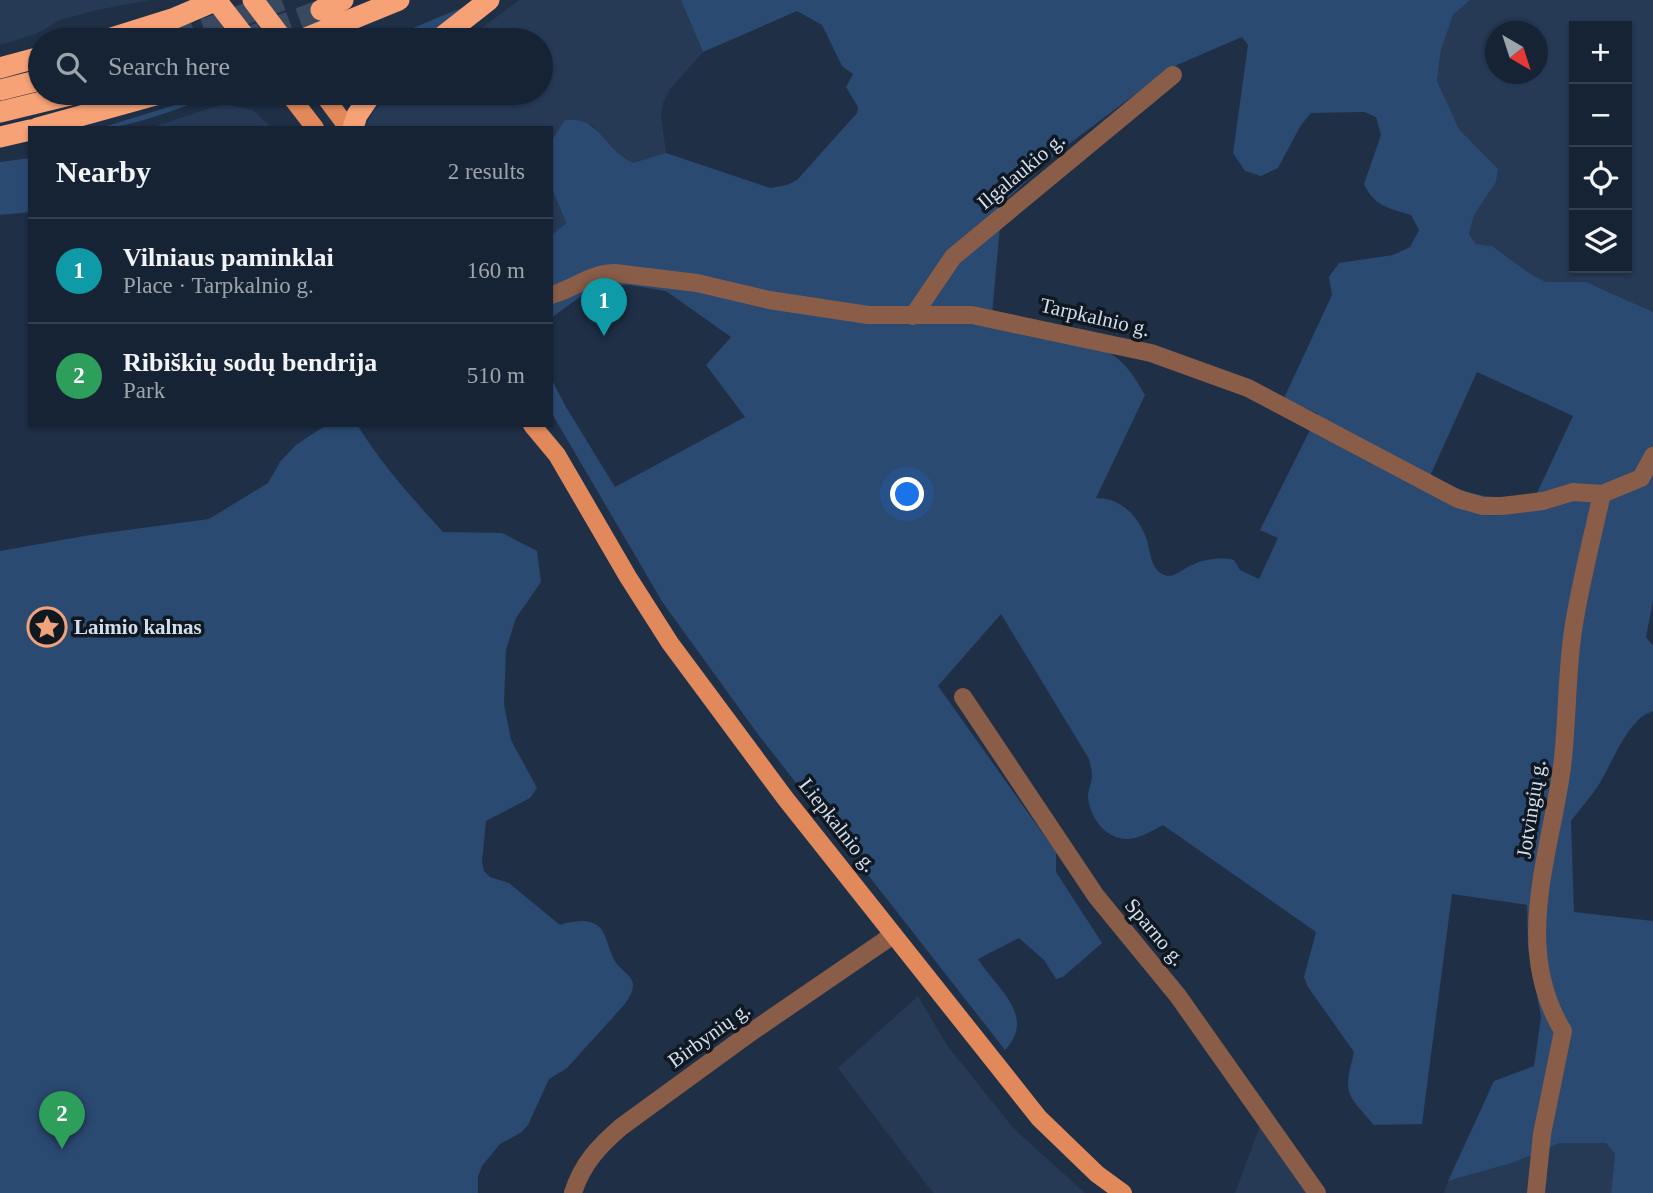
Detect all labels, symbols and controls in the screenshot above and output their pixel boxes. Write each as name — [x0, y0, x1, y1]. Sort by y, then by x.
north arrow — [1485, 21, 1548, 84]
map controls — [1569, 21, 1632, 273]
button: + — [1569, 21, 1632, 84]
search box — [28, 28, 553, 105]
icon: search — [52, 48, 90, 86]
text: Search here — [108, 52, 230, 81]
button: − — [1569, 84, 1632, 147]
street label: Ilgalaukio g. — [973, 128, 1069, 214]
button: locate — [1569, 147, 1632, 210]
text: Nearby — [56, 155, 151, 188]
text: 2 results — [448, 159, 525, 184]
button: layers — [1569, 210, 1632, 273]
text: Vilniaus paminklai — [123, 243, 334, 272]
text: 1 — [73, 258, 85, 283]
text: 160 m — [467, 258, 525, 283]
text: Place · Tarpkalnio g. — [123, 273, 314, 298]
pin: 1 — [581, 278, 627, 336]
street label: Tarpkalnio g. — [1038, 293, 1152, 341]
text: Ribiškių sodų bendrija — [123, 348, 377, 377]
text: 2 — [73, 363, 85, 388]
text: 510 m — [467, 363, 525, 388]
text: Park — [123, 378, 165, 403]
your location — [890, 477, 924, 511]
place icon: Laimio kalnas — [26, 606, 68, 648]
place label: Laimio kalnas — [74, 615, 202, 639]
street label: Jotvingių g. — [1511, 758, 1551, 860]
street label: Liepkalnio g. — [794, 773, 882, 877]
street label: Sparno g. — [1120, 893, 1190, 971]
street label: Birbynių g. — [663, 997, 755, 1073]
pin: 2 — [39, 1091, 85, 1149]

